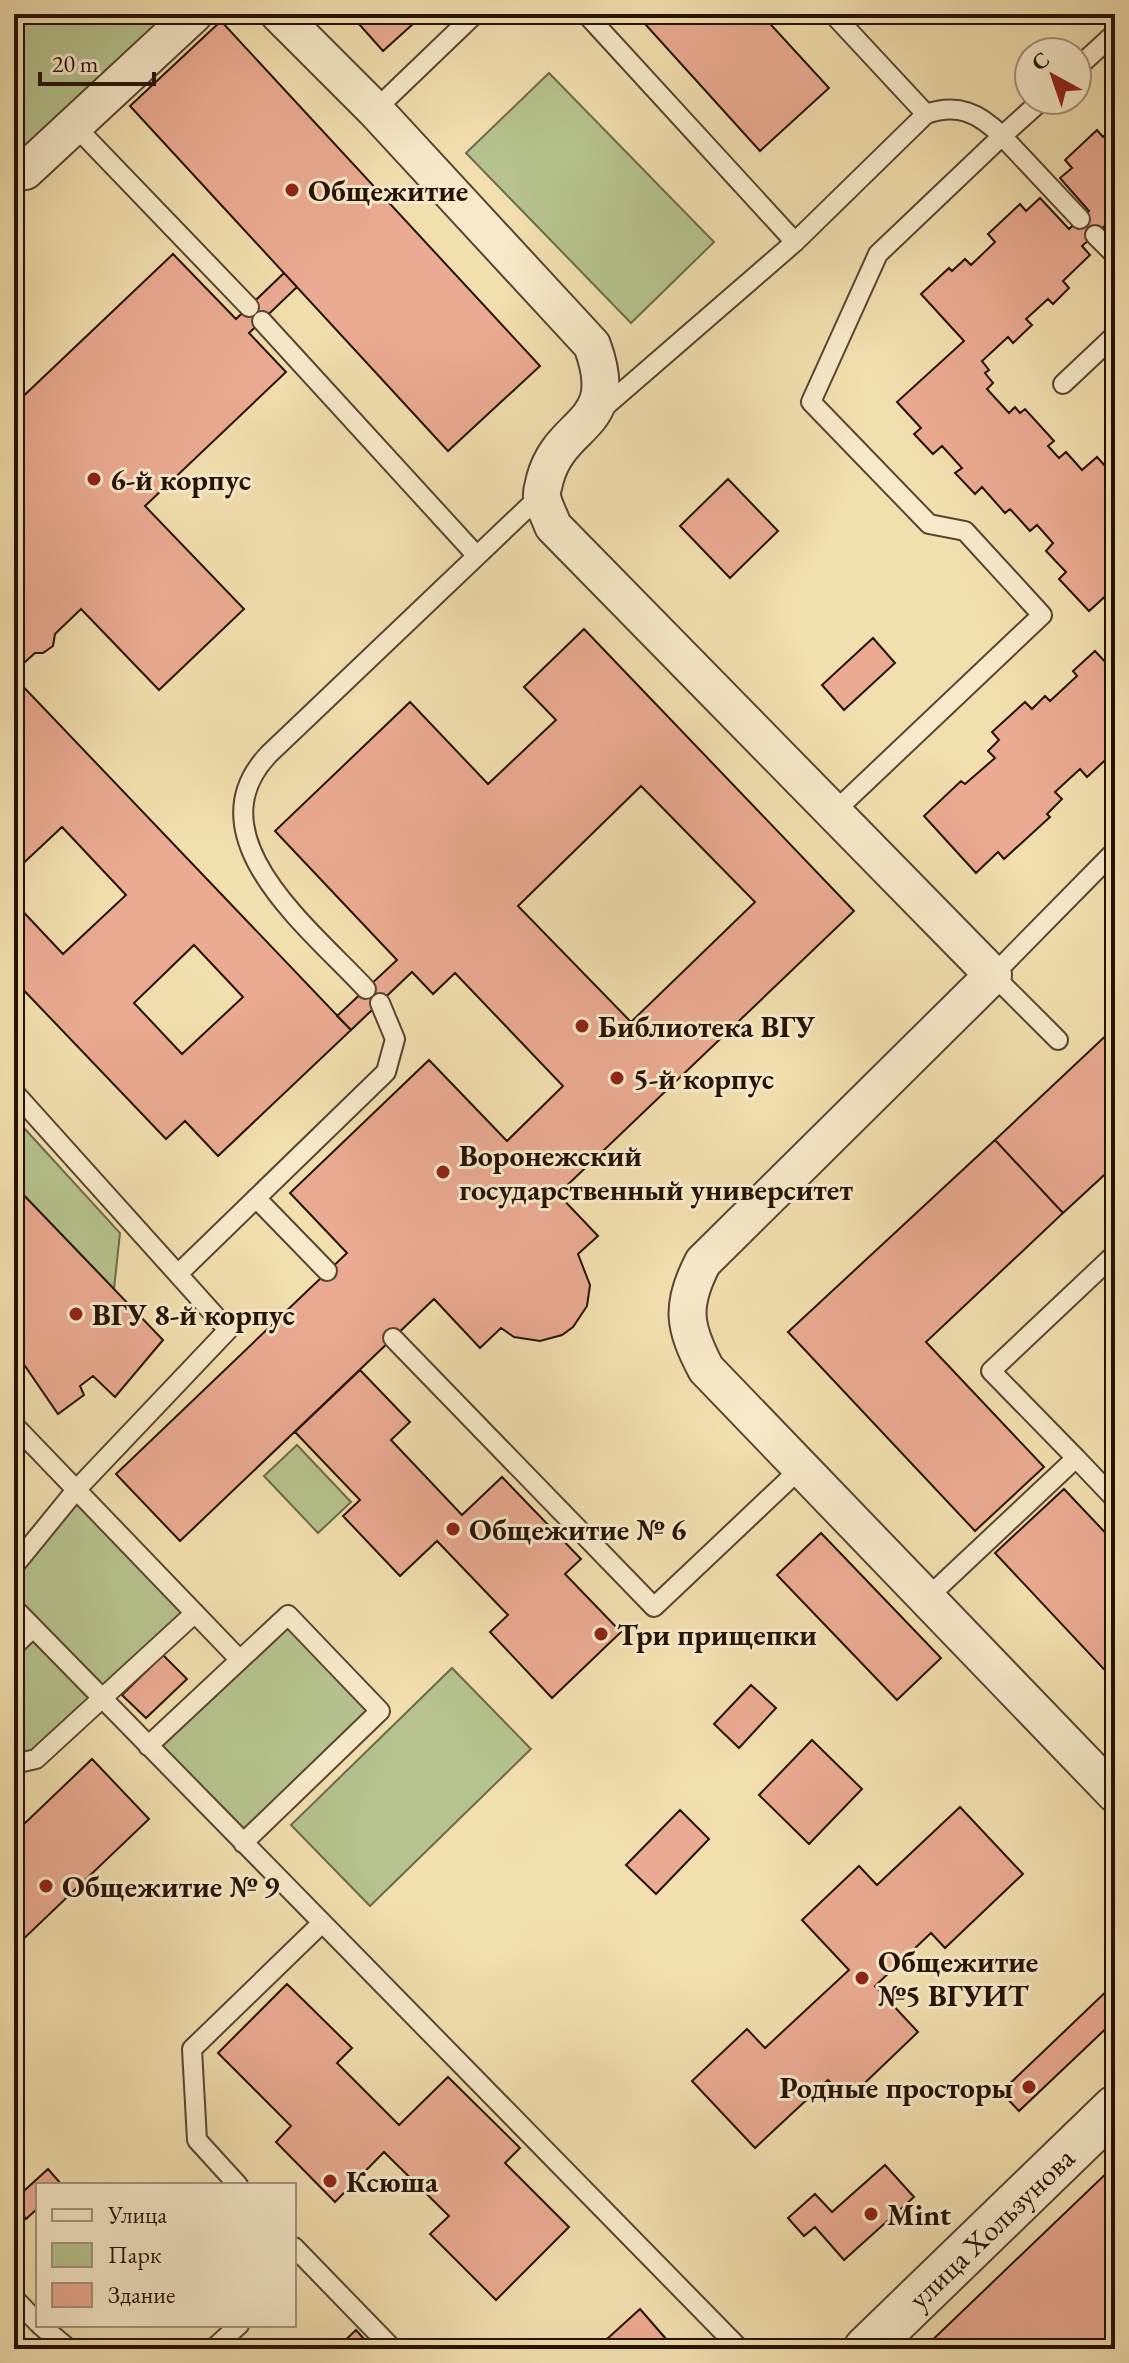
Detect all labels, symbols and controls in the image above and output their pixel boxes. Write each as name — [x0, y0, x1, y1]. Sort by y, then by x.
scale bar — [40, 36, 154, 86]
north arrow — [1013, 36, 1093, 116]
text: С — [1025, 45, 1056, 77]
text: 20 m — [52, 48, 99, 79]
place label: Общежитие — [308, 171, 468, 210]
marker: Общежитие — [283, 181, 301, 199]
place label: 6-й корпус — [110, 460, 251, 499]
marker: 6-й корпус — [85, 470, 103, 488]
place label: Библиотека ВГУ — [598, 1007, 816, 1046]
marker: Библиотека ВГУ — [573, 1017, 591, 1035]
place label: 5-й корпус — [633, 1059, 774, 1098]
marker: 5-й корпус — [608, 1069, 626, 1087]
place label: Воронежский государственный университет — [459, 1136, 853, 1209]
marker: Воронежский государственный университет — [434, 1163, 452, 1181]
place label: ВГУ 8-й корпус — [92, 1295, 295, 1334]
marker: ВГУ 8-й корпус — [67, 1305, 85, 1323]
place label: Общежитие № 6 — [469, 1510, 687, 1549]
marker: Общежитие № 6 — [444, 1520, 462, 1538]
place label: Три прищепки — [617, 1615, 817, 1654]
marker: Три прищепки — [592, 1625, 610, 1643]
place label: Общежитие № 9 — [62, 1867, 280, 1906]
marker: Общежитие № 9 — [37, 1877, 55, 1895]
place label: Общежитие №5 ВГУИТ — [878, 1942, 1038, 2015]
marker: Общежитие №5 ВГУИТ — [853, 1969, 871, 1987]
place label: Родные просторы — [779, 2068, 1013, 2107]
marker: Родные просторы — [1020, 2078, 1038, 2096]
street label: улица Хользунова — [899, 2139, 1083, 2317]
place label: Ксюша — [346, 2162, 439, 2201]
marker: Ксюша — [321, 2172, 339, 2190]
legend — [36, 2183, 296, 2327]
place label: Mint — [887, 2195, 952, 2234]
text: Улица — [107, 2199, 167, 2230]
marker: Mint — [862, 2205, 880, 2223]
text: Парк — [108, 2239, 162, 2270]
text: Здание — [108, 2279, 175, 2310]

